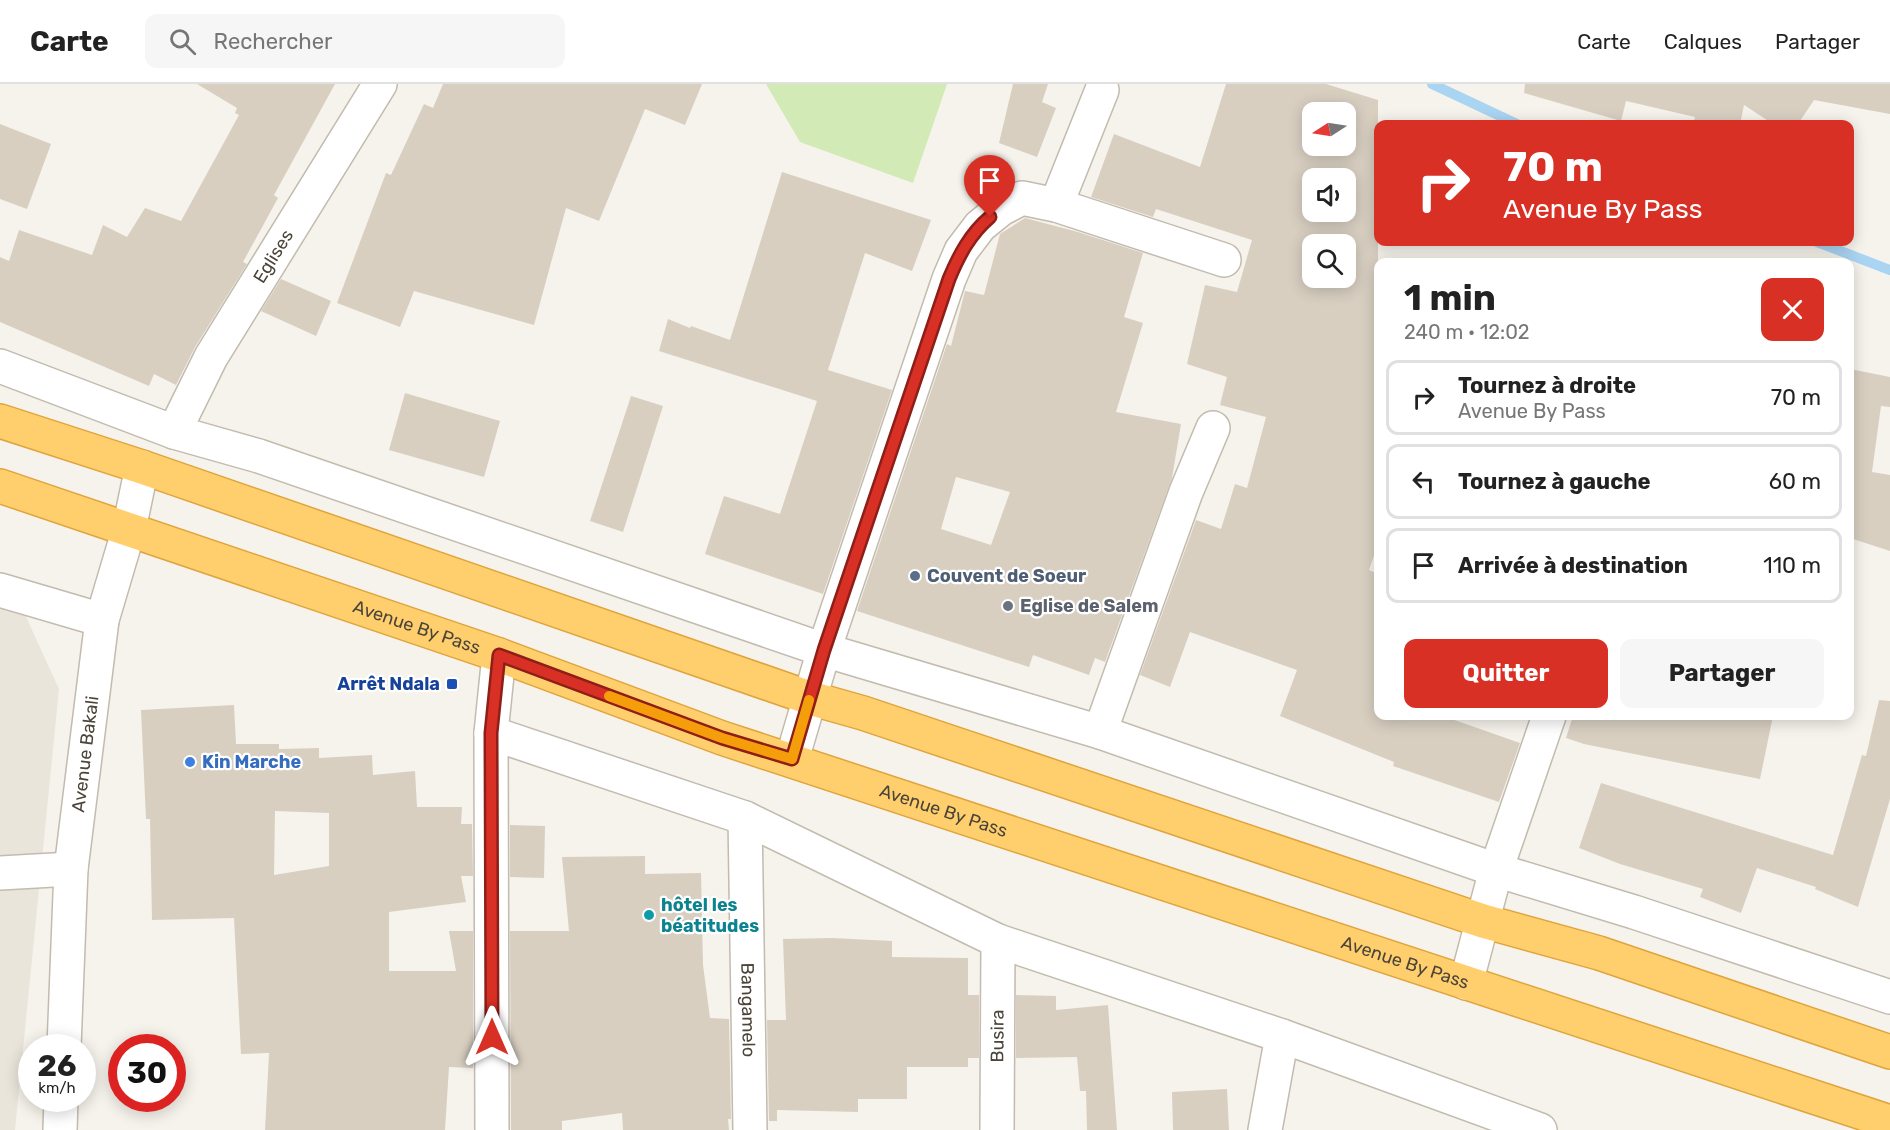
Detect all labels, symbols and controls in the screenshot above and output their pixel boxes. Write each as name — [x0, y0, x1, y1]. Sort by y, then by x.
search box — [145, 14, 565, 68]
text: Carte — [30, 25, 109, 58]
icon: search — [166, 25, 199, 58]
text: Rechercher — [214, 28, 332, 55]
text: Carte — [1577, 29, 1631, 54]
text: Calques — [1664, 29, 1742, 54]
text: Partager — [1775, 29, 1860, 54]
north arrow — [1302, 102, 1356, 156]
map controls — [1302, 102, 1356, 288]
text: 70 m — [1503, 142, 1603, 192]
icon: right — [1404, 144, 1482, 222]
pin — [964, 155, 1015, 217]
icon: arrive — [973, 164, 1006, 197]
button: sound — [1302, 168, 1356, 222]
text: Avenue By Pass — [1503, 193, 1703, 225]
street label: Eglises — [248, 226, 298, 287]
button: search — [1302, 234, 1356, 288]
text: 1 min — [1404, 276, 1496, 319]
button: close — [1761, 278, 1824, 341]
text: 240 m · 12:02 — [1404, 320, 1530, 344]
text: Tournez à droite — [1458, 372, 1636, 399]
icon: right — [1407, 381, 1440, 414]
text: 70 m — [1771, 384, 1821, 411]
text: Avenue By Pass — [1458, 399, 1606, 423]
icon: left — [1407, 465, 1440, 498]
text: Tournez à gauche — [1458, 468, 1651, 495]
text: 60 m — [1769, 468, 1821, 495]
icon: arrive — [1407, 549, 1440, 582]
text: Arrivée à destination — [1458, 552, 1688, 579]
text: 110 m — [1763, 552, 1821, 579]
place label: Couvent de Soeur — [927, 565, 1086, 587]
marker: Couvent de Soeur — [908, 569, 922, 583]
street label: Avenue By Pass — [350, 595, 483, 659]
place label: Eglise de Salem — [1020, 595, 1158, 617]
marker: Eglise de Salem — [1001, 599, 1015, 613]
button: Quitter — [1404, 639, 1608, 708]
button: Partager — [1620, 639, 1824, 708]
place label: Arrêt Ndala — [337, 673, 440, 695]
marker: Arrêt Ndala — [445, 677, 459, 691]
street label: Avenue Bakali — [67, 694, 103, 814]
place label: Kin Marche — [202, 751, 301, 773]
marker: Kin Marche — [183, 755, 197, 769]
street label: Avenue By Pass — [877, 780, 1010, 842]
place label: hôtel les béatitudes — [661, 894, 759, 937]
marker: hôtel les béatitudes — [642, 908, 656, 922]
street label: Avenue By Pass — [1339, 931, 1472, 994]
street label: Bangamelo — [736, 963, 760, 1057]
position arrow — [460, 1005, 524, 1069]
street label: Busira — [986, 1009, 1009, 1063]
speed limit sign: 30 — [108, 1034, 186, 1112]
text: 26 — [37, 1048, 77, 1084]
text: km/h — [38, 1079, 76, 1097]

